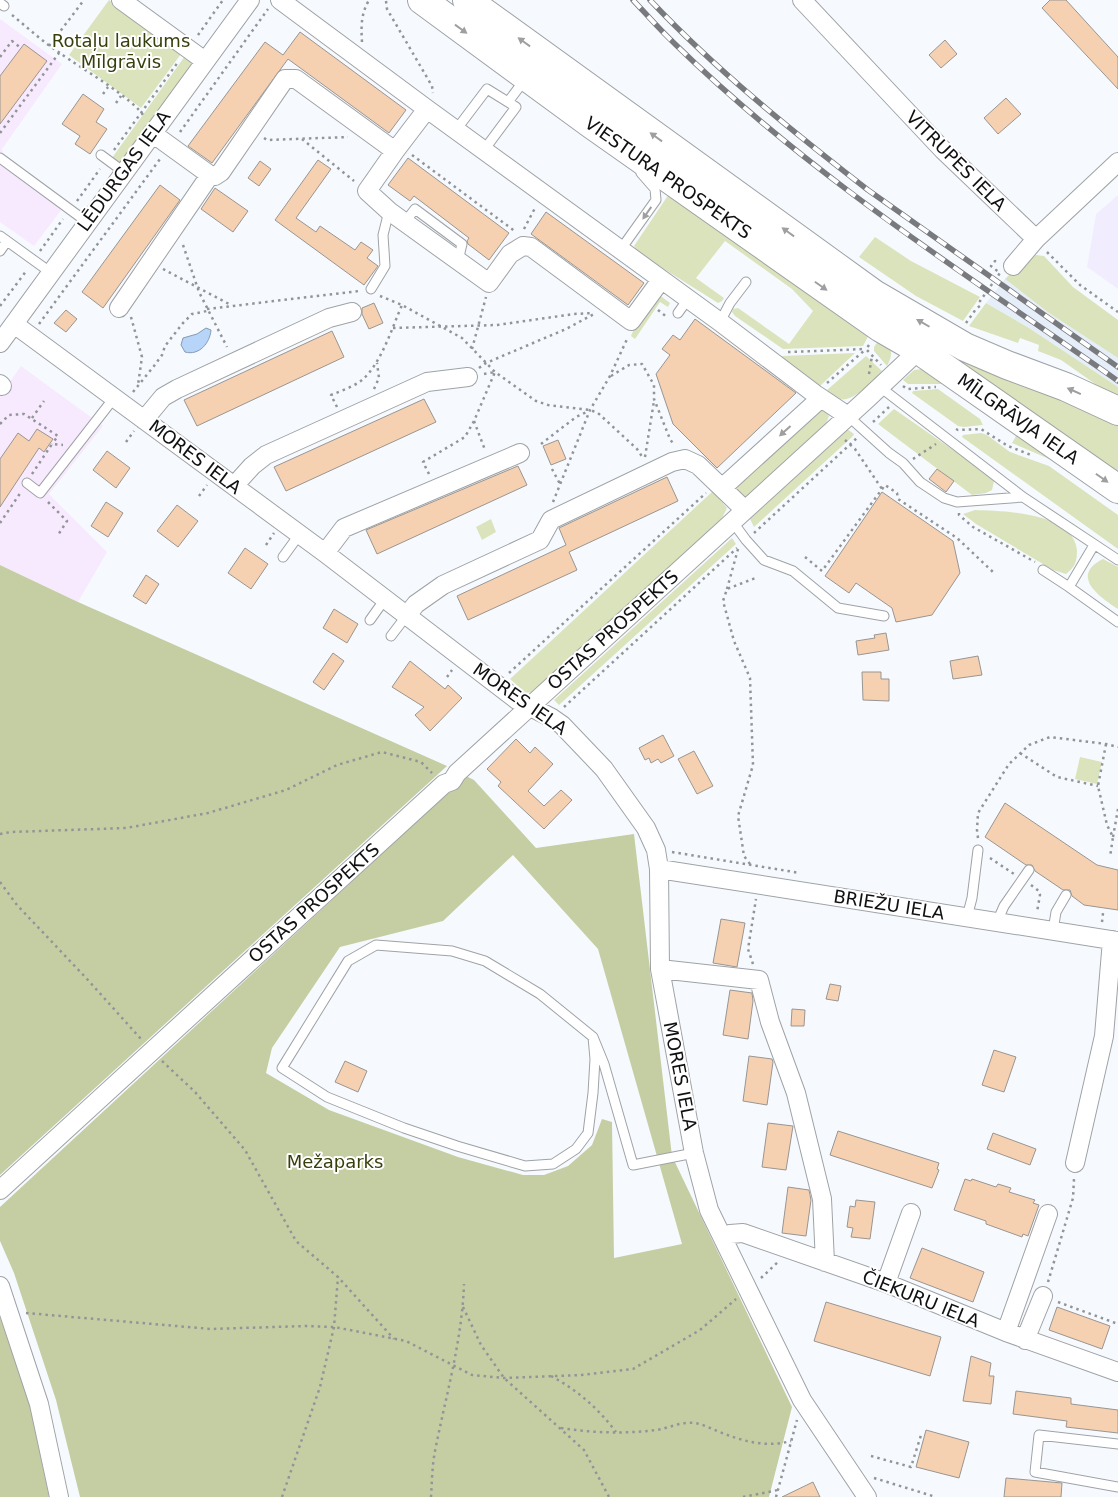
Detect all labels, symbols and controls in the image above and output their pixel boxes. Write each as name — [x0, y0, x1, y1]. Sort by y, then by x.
one-way arrow — [454, 24, 468, 34]
park label: Rotaļu laukums Mīlgrāvis — [52, 30, 190, 72]
one-way arrow — [517, 37, 531, 47]
street label: LĒDURGAS IELA — [73, 106, 175, 235]
street label: VITRUPES IELA — [902, 106, 1011, 216]
street label: VIESTURA PROSPEKTS — [581, 112, 756, 243]
one-way arrow — [649, 132, 663, 142]
one-way arrow — [642, 206, 652, 220]
one-way arrow — [781, 227, 795, 237]
one-way arrow — [814, 281, 828, 291]
one-way arrow — [916, 318, 929, 327]
street label: MĪLGRĀVJA IELA — [954, 369, 1084, 469]
one-way arrow — [1067, 386, 1081, 394]
street label: MORES IELA — [145, 415, 246, 499]
one-way arrow — [779, 425, 792, 436]
one-way arrow — [1096, 473, 1109, 483]
street label: OSTAS PROSPEKTS — [543, 565, 682, 694]
street label: MORES IELA — [469, 658, 572, 739]
street label: OSTAS PROSPEKTS — [244, 838, 383, 967]
street label: BRIEŽU IELA — [832, 885, 947, 924]
street label: MORES IELA — [660, 1020, 701, 1133]
park label: Mežaparks — [287, 1151, 383, 1172]
street label: ČIEKURU IELA — [859, 1265, 984, 1332]

